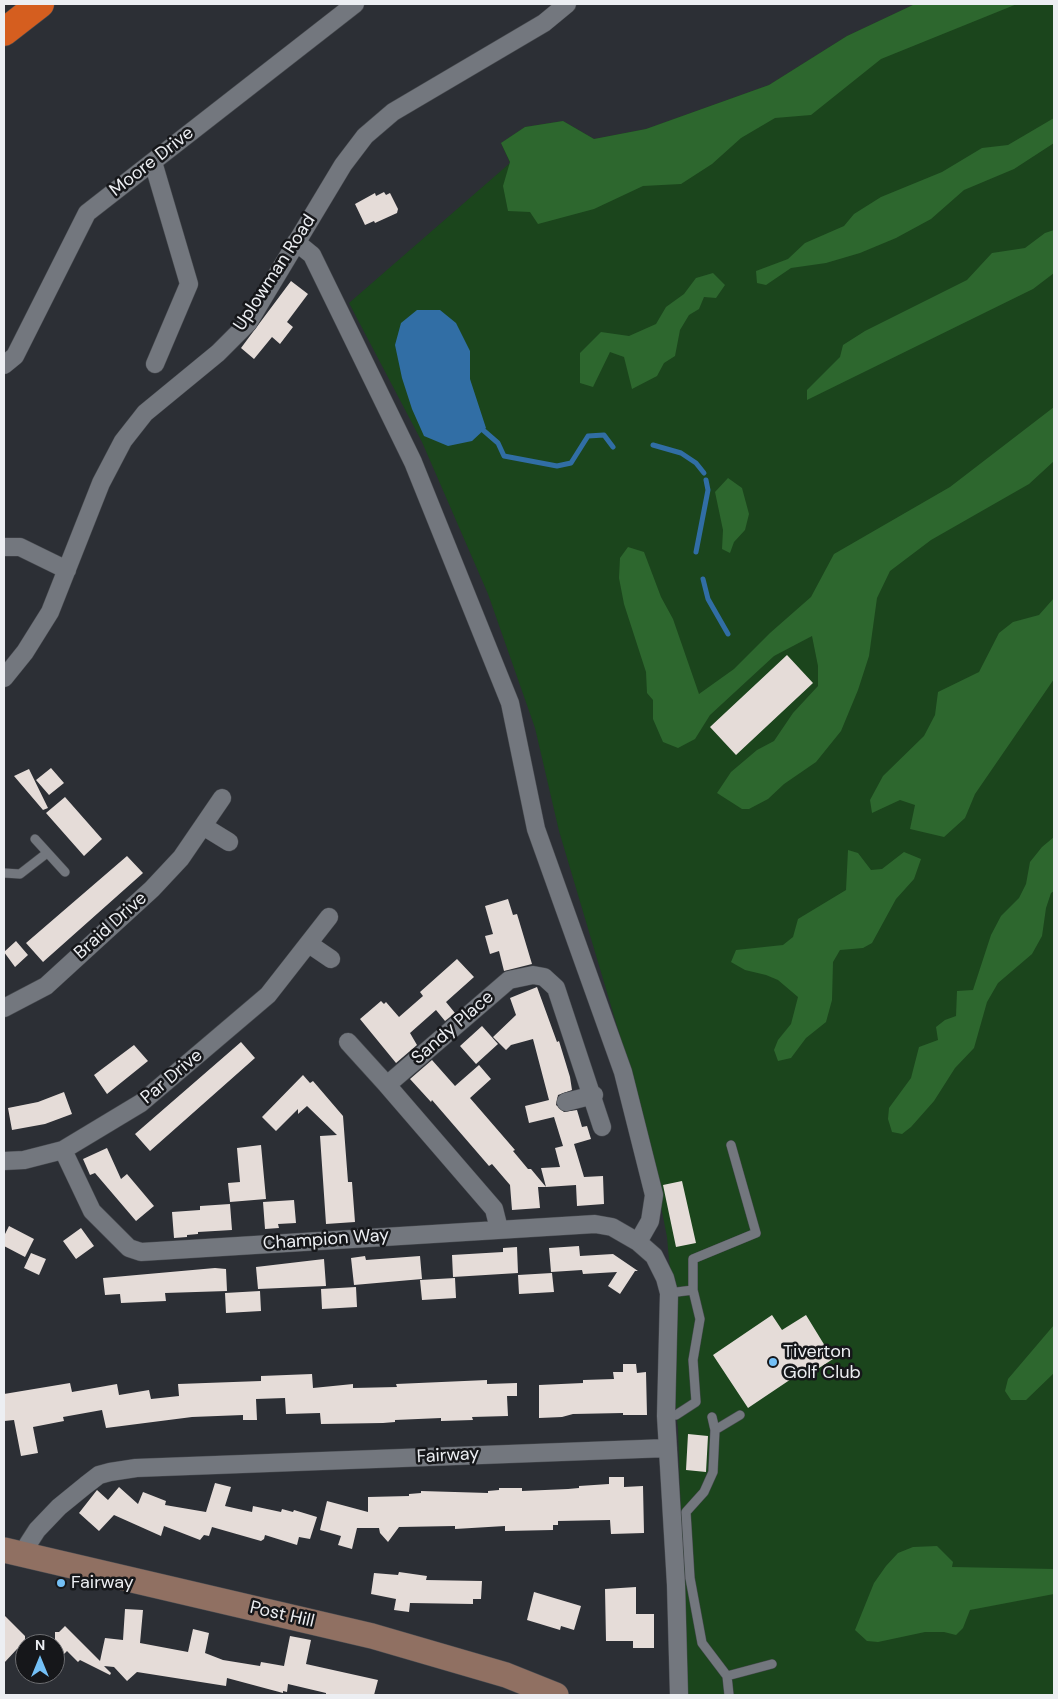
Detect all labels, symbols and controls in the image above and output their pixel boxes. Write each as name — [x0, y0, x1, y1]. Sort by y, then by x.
street label: Moore Drive — [106, 123, 198, 201]
street label: Uplowman Road — [229, 211, 321, 335]
street label: Braid Drive — [70, 888, 152, 964]
street label: Sandy Place — [408, 987, 498, 1069]
street label: Par Drive — [137, 1045, 207, 1109]
street label: Champion Way — [262, 1225, 390, 1255]
place label: Tiverton Golf Club — [783, 1341, 861, 1384]
marker: Tiverton Golf Club — [767, 1356, 779, 1368]
street label: Fairway — [416, 1444, 480, 1468]
place label: Fairway — [71, 1572, 134, 1594]
marker: Fairway — [55, 1577, 67, 1589]
street label: Post Hill — [248, 1597, 316, 1633]
north arrow — [15, 1634, 65, 1684]
text: N — [35, 1636, 45, 1654]

